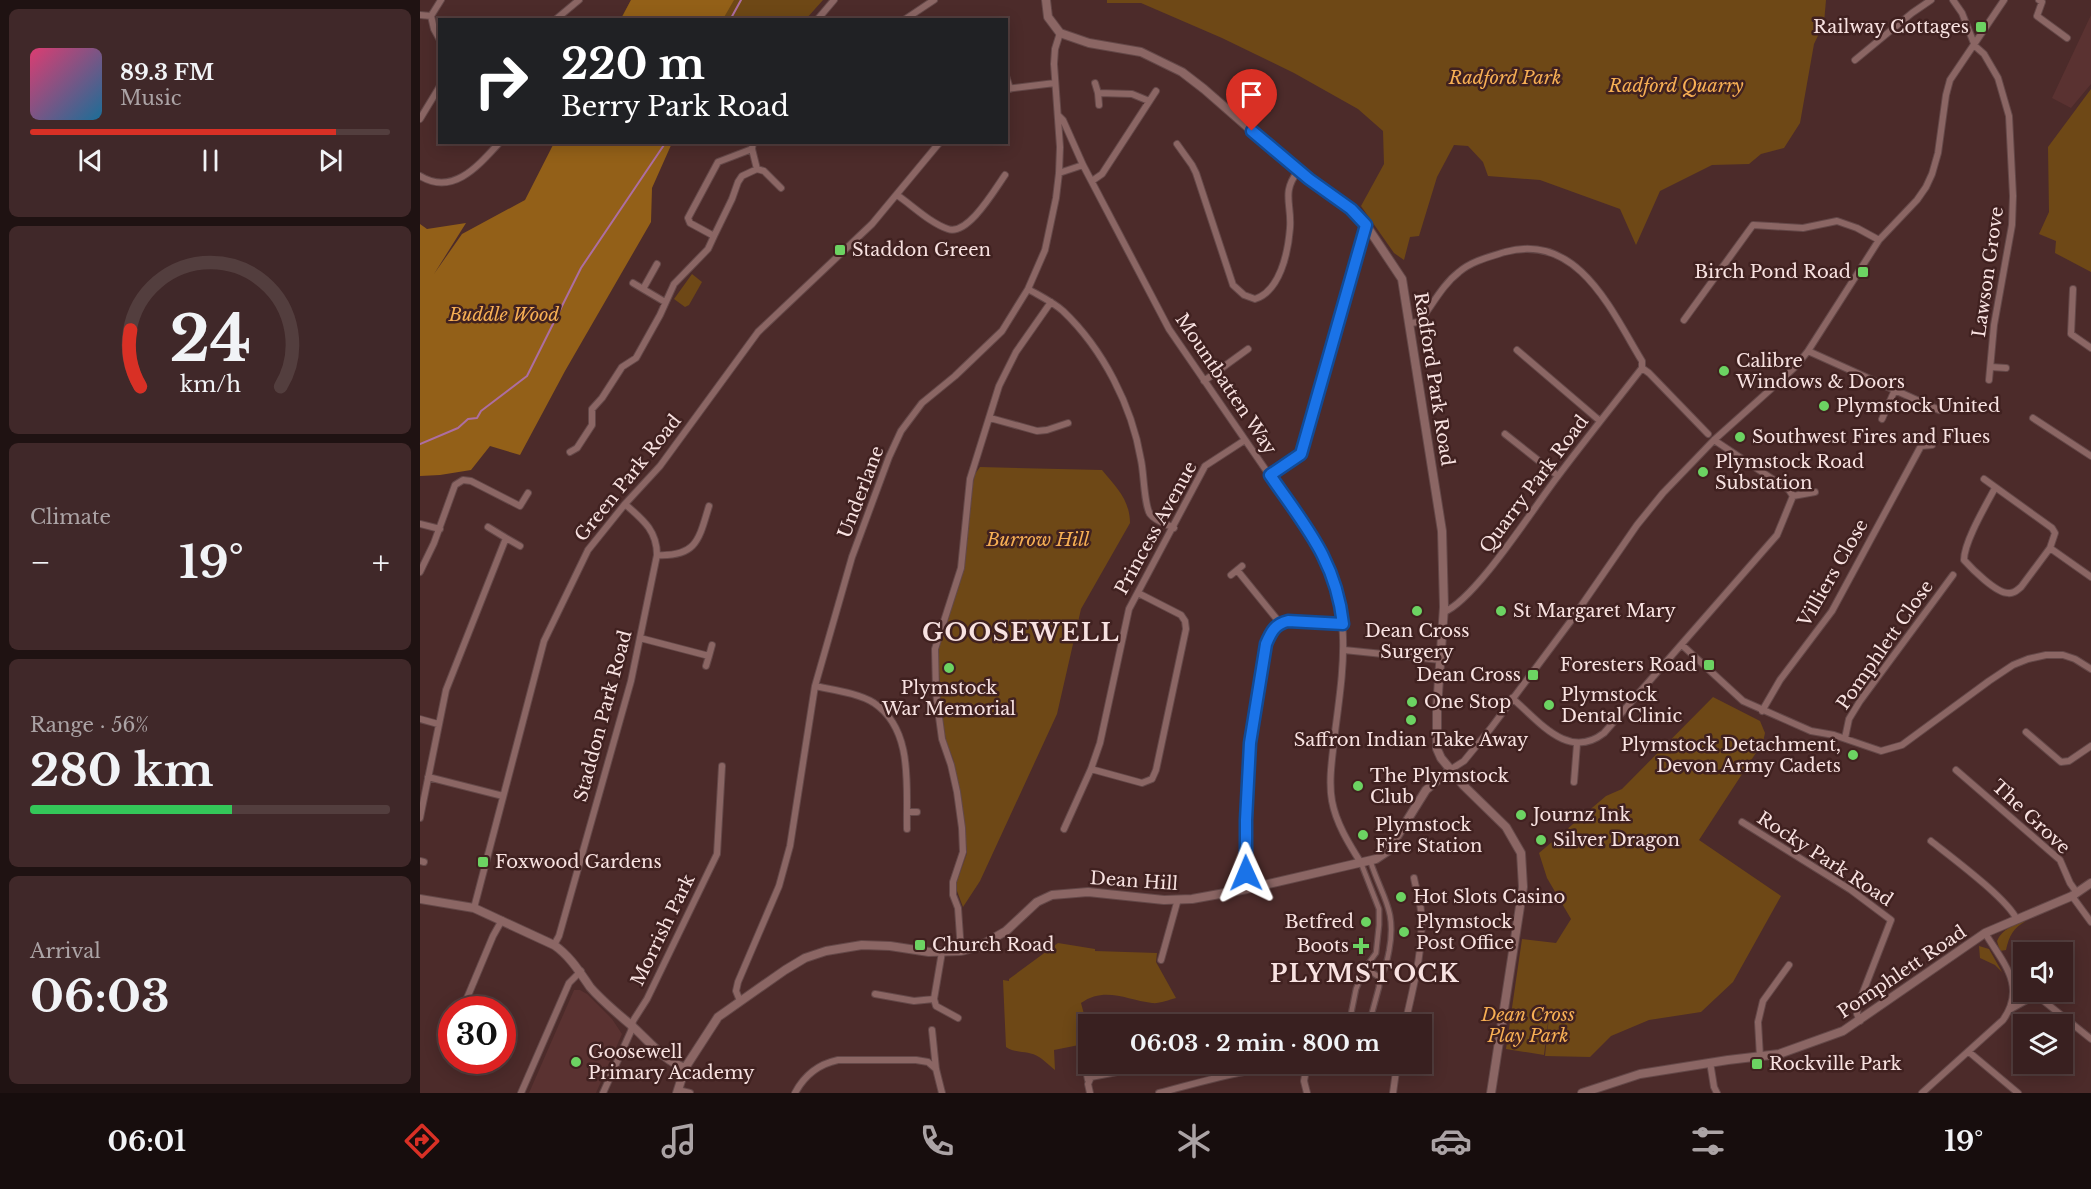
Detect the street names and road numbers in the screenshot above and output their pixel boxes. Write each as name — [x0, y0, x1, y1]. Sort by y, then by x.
street label: Lawson Grove — [1968, 205, 2008, 339]
street label: Radford Park Road — [1409, 291, 1459, 467]
street label: Mountbatten Way — [1171, 309, 1282, 459]
street label: Green Park Road — [570, 410, 686, 546]
street label: Quarry Park Road — [1475, 411, 1593, 557]
street label: Underlane — [833, 443, 889, 541]
street label: Princess Avenue — [1110, 458, 1202, 598]
street label: Villiers Close — [1793, 515, 1873, 632]
street label: Pomphlett Close — [1832, 576, 1938, 714]
street label: Staddon Park Road — [570, 628, 636, 804]
street label: The Grove — [1987, 775, 2075, 859]
street label: Rocky Park Road — [1753, 807, 1897, 911]
street label: Dean Hill — [1089, 867, 1179, 895]
street label: Morrish Park — [626, 870, 700, 990]
street label: Pomphlett Road — [1834, 921, 1970, 1023]

